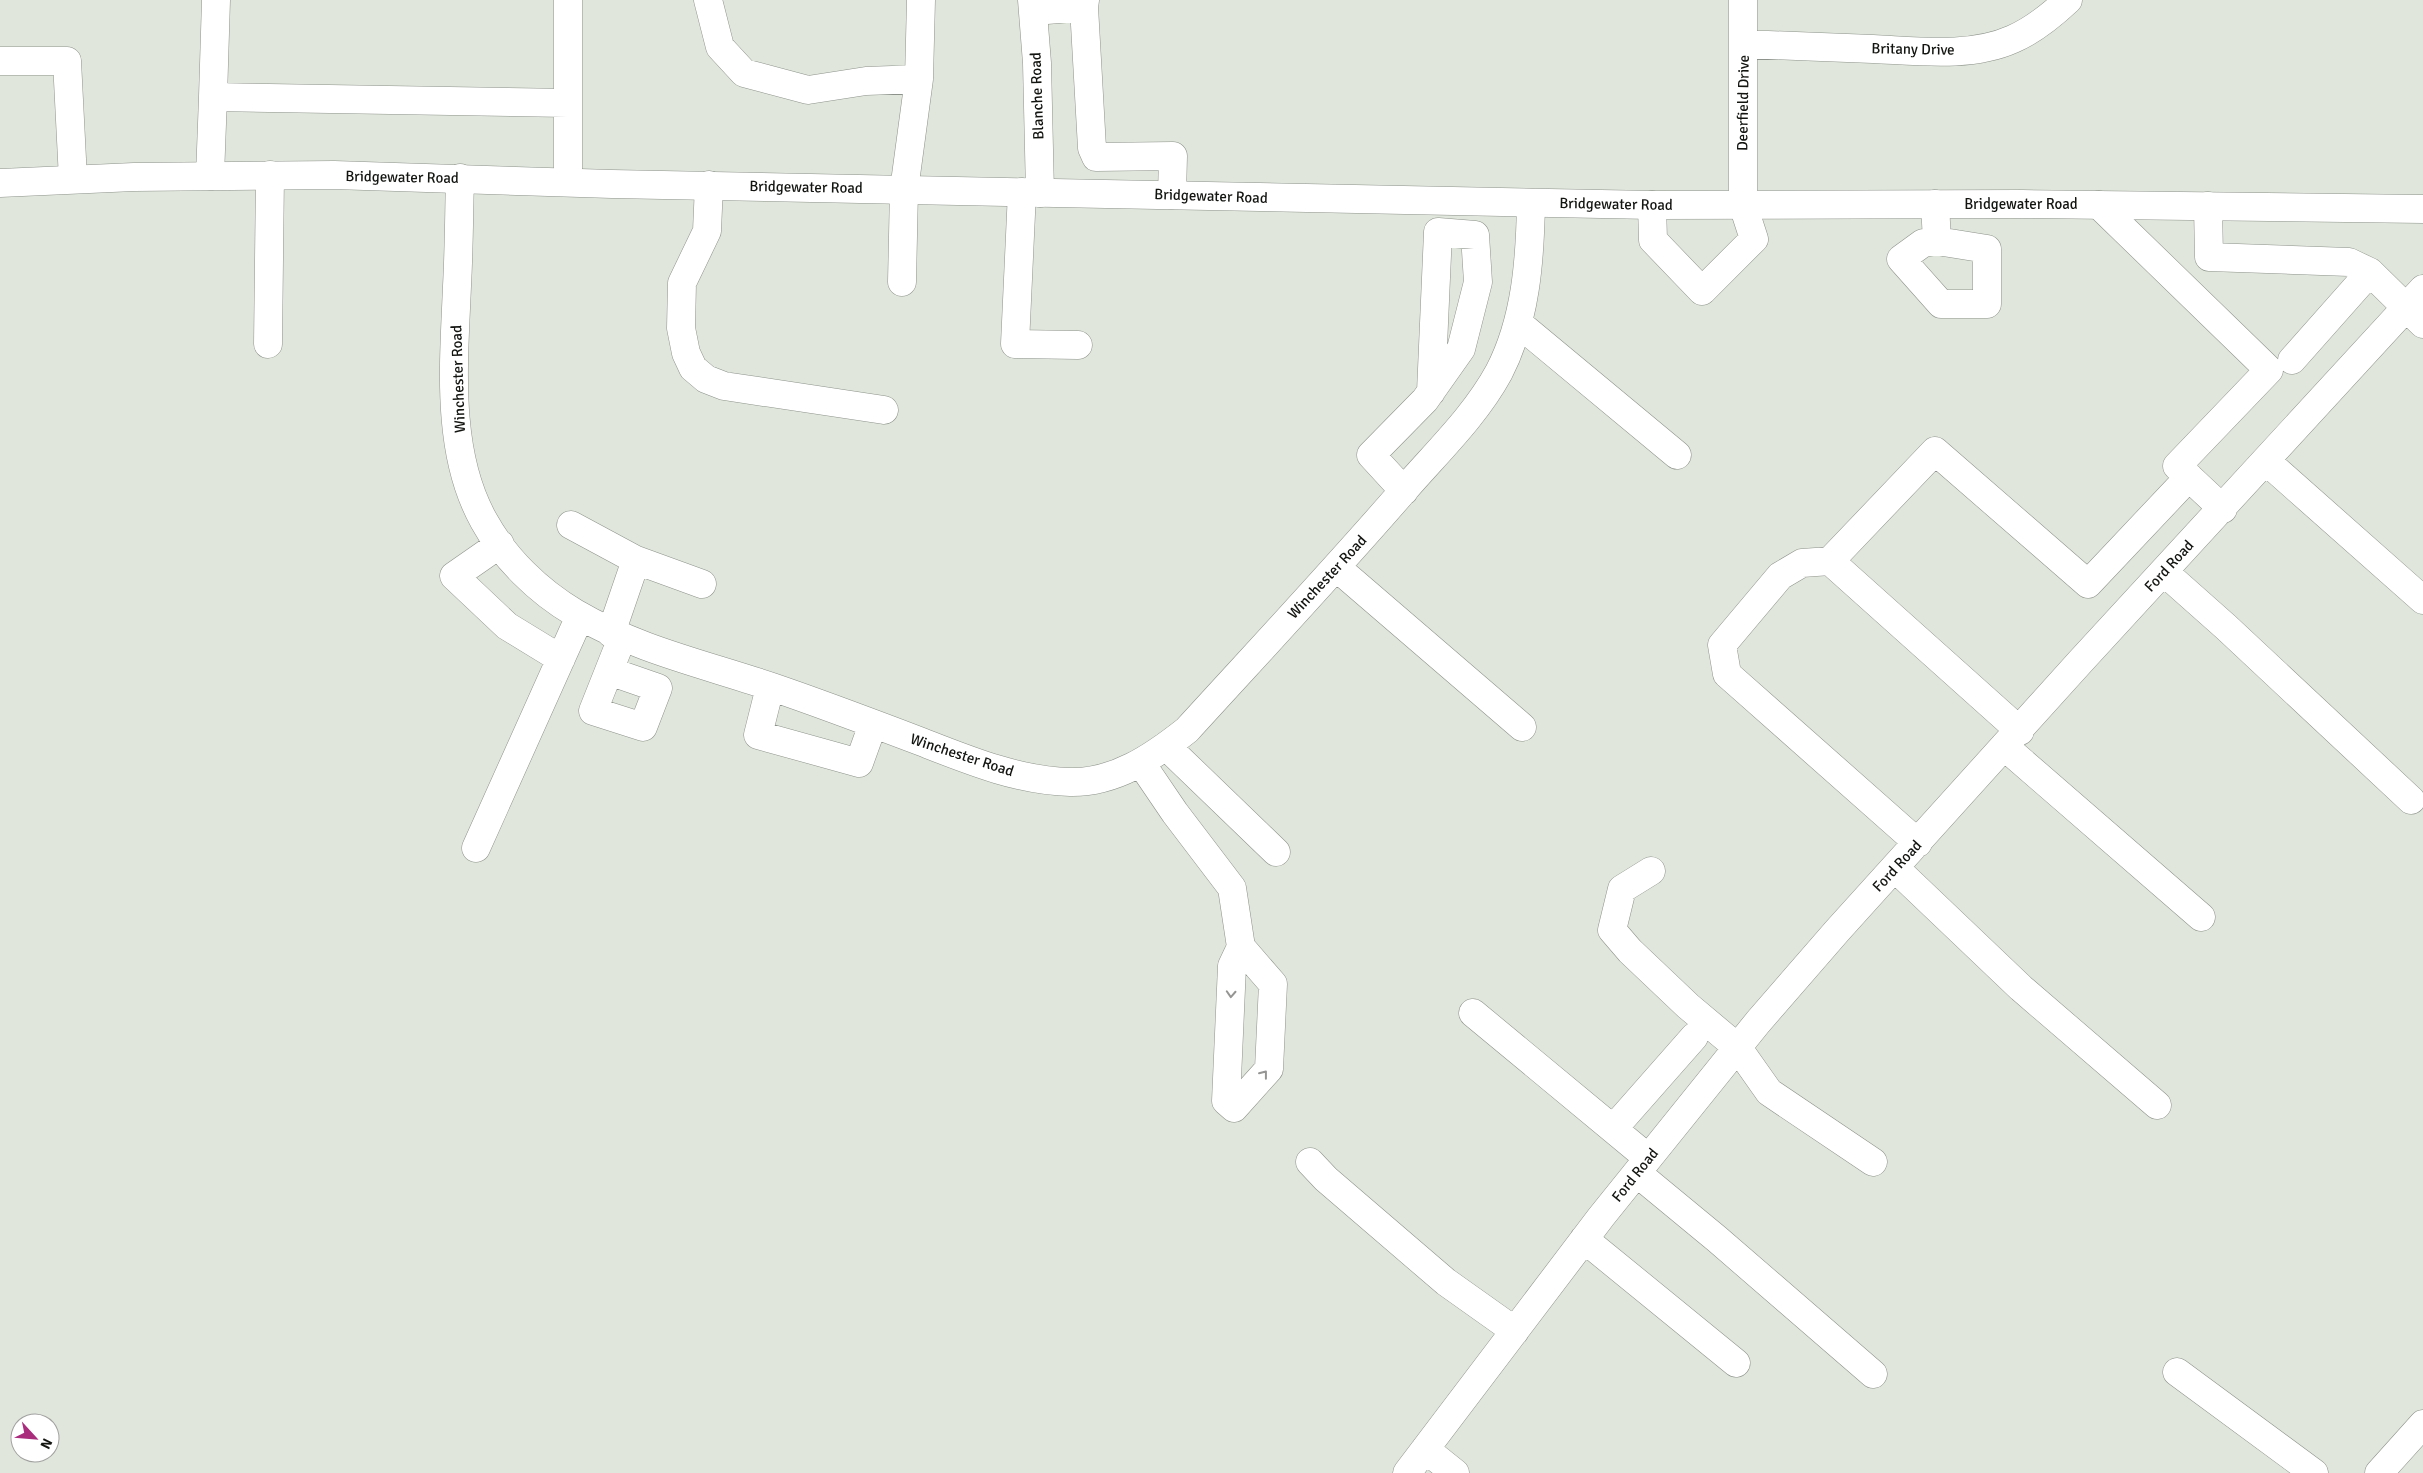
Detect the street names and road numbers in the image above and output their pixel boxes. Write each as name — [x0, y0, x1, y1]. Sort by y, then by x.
street label: Britany Drive — [1871, 39, 1955, 59]
street label: Blanche Road — [1026, 52, 1048, 140]
street label: Deerfield Drive — [1733, 55, 1753, 151]
street label: Bridgewater Road — [345, 167, 459, 187]
street label: Bridgewater Road — [749, 177, 863, 197]
street label: Bridgewater Road — [1154, 185, 1268, 207]
street label: Bridgewater Road — [1559, 194, 1673, 214]
street label: Bridgewater Road — [1964, 195, 2078, 213]
street label: Winchester Road — [447, 325, 469, 433]
street label: Winchester Road — [1284, 531, 1370, 623]
street label: Ford Road — [2141, 536, 2197, 596]
street label: Winchester Road — [908, 730, 1016, 780]
street label: Ford Road — [1869, 836, 1925, 896]
street label: Ford Road — [1608, 1144, 1662, 1206]

